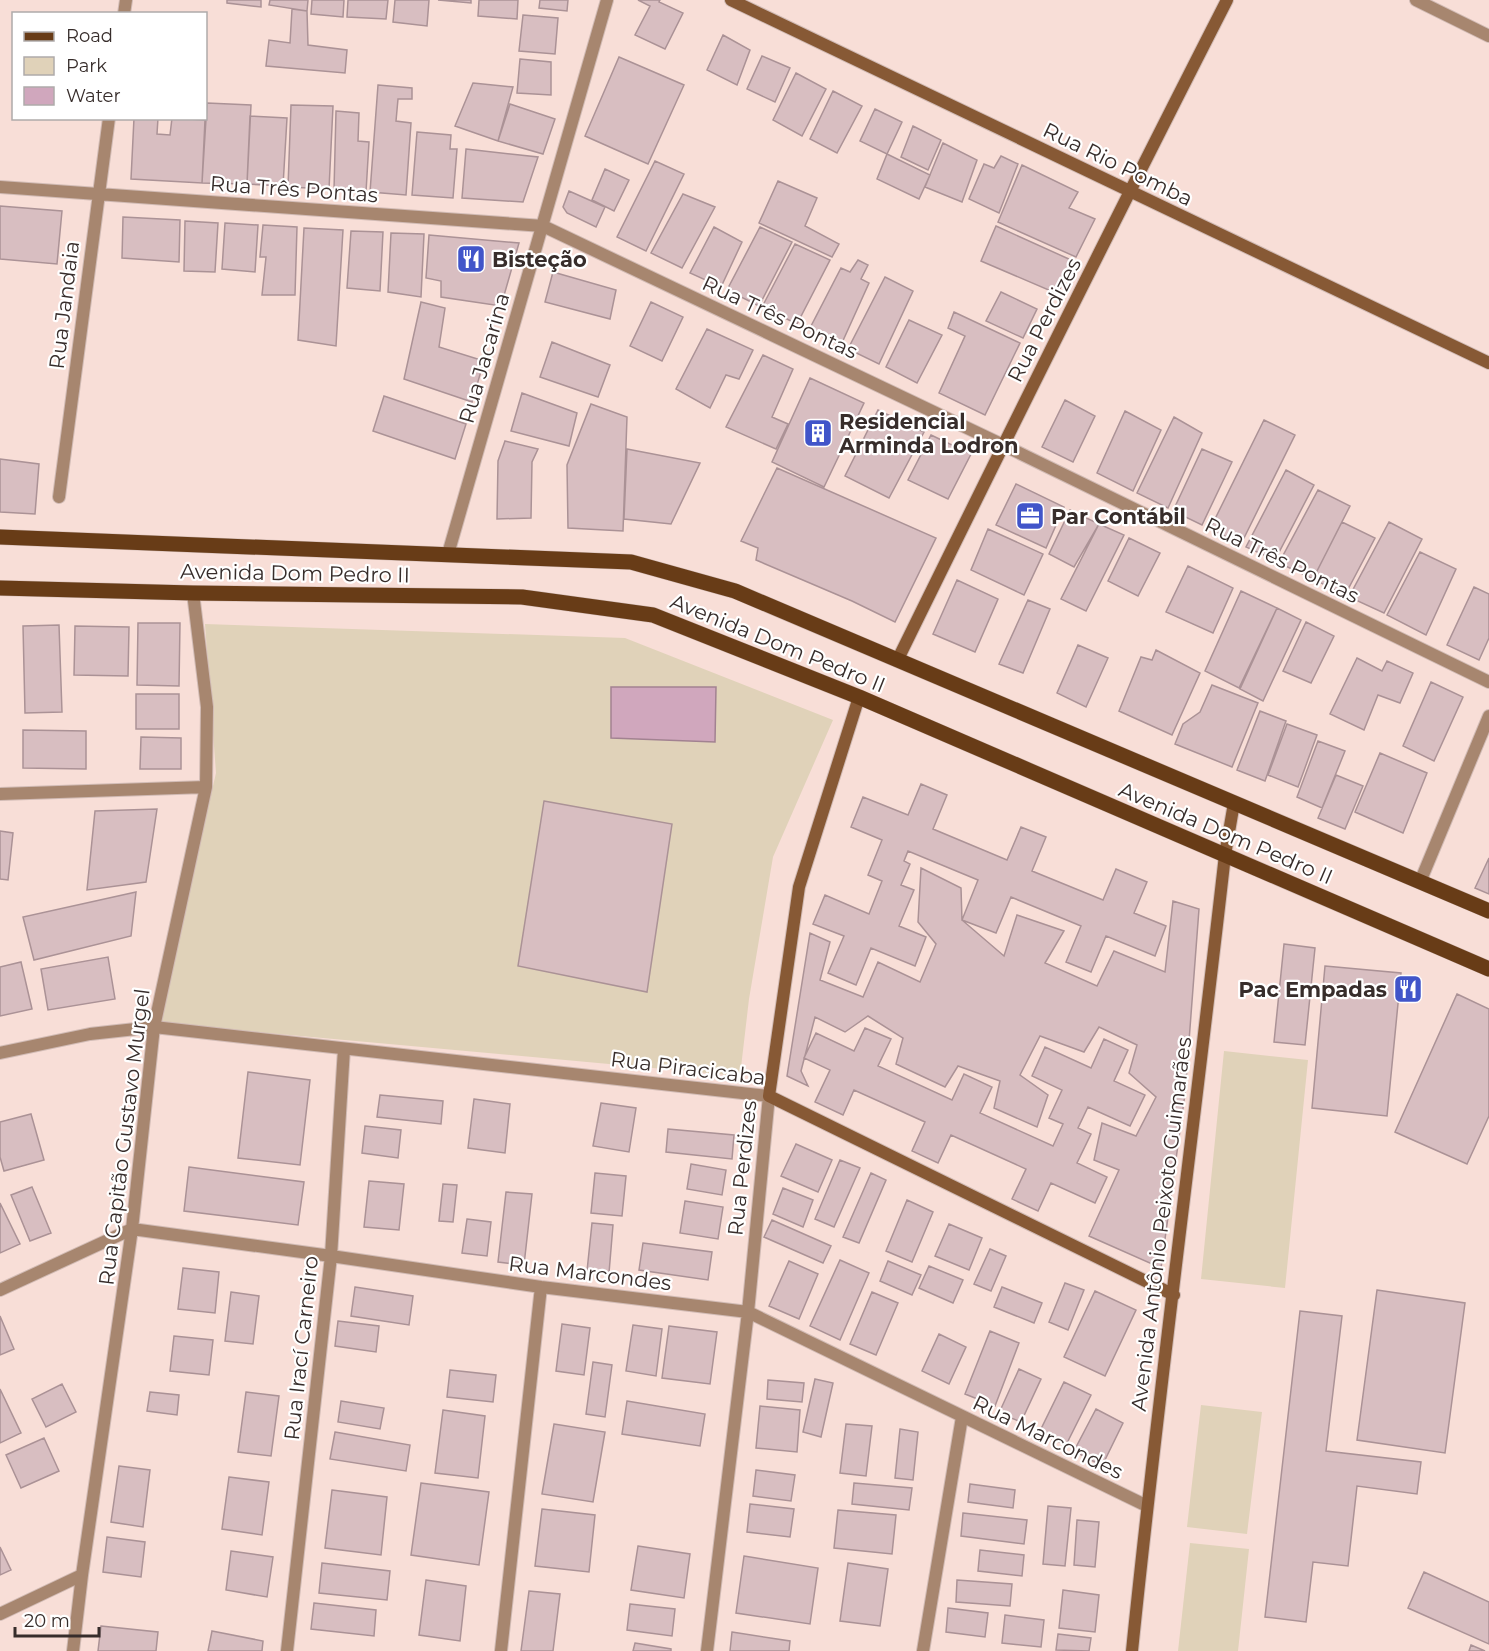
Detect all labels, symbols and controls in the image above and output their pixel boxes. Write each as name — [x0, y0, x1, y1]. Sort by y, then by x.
legend — [12, 12, 207, 120]
text: Road — [66, 25, 113, 47]
text: Park — [66, 55, 107, 77]
text: Water — [66, 85, 121, 107]
street label: Rua Rio Pomba — [1039, 117, 1197, 211]
street label: Rua Três Pontas — [209, 171, 379, 207]
street label: Rua Jandaia — [44, 239, 84, 371]
restaurant icon: Bisteção — [455, 243, 487, 275]
place label: Bisteção — [492, 247, 587, 272]
street label: Rua Perdizes — [1002, 254, 1086, 386]
street label: Rua Três Pontas — [698, 270, 862, 364]
street label: Rua Jacarina — [453, 290, 515, 426]
place label: Residencial Arminda Lodron — [838, 409, 1018, 458]
building icon: Residencial Arminda Lodron — [802, 417, 834, 449]
office icon: Par Contábil — [1014, 500, 1046, 532]
place label: Par Contábil — [1051, 504, 1186, 529]
street label: Rua Três Pontas — [1201, 512, 1363, 608]
street label: Avenida Dom Pedro II — [180, 558, 410, 588]
street label: Avenida Dom Pedro II — [667, 588, 889, 698]
street label: Avenida Dom Pedro II — [1115, 777, 1337, 889]
restaurant icon: Pac Empadas — [1392, 973, 1424, 1005]
place label: Pac Empadas — [1238, 977, 1387, 1002]
street label: Rua Capitão Gustavo Murgel — [93, 987, 155, 1287]
street label: Avenida Antônio Peixoto Guimarães — [1126, 1035, 1196, 1413]
street label: Rua Piracicaba — [609, 1046, 767, 1090]
street label: Rua Perdizes — [722, 1099, 762, 1237]
street label: Rua Marcondes — [507, 1251, 673, 1295]
street label: Rua Irací Carneiro — [279, 1254, 323, 1442]
street label: Rua Marcondes — [969, 1390, 1127, 1484]
scale bar — [15, 1600, 99, 1638]
text: 20 m — [24, 1610, 70, 1632]

